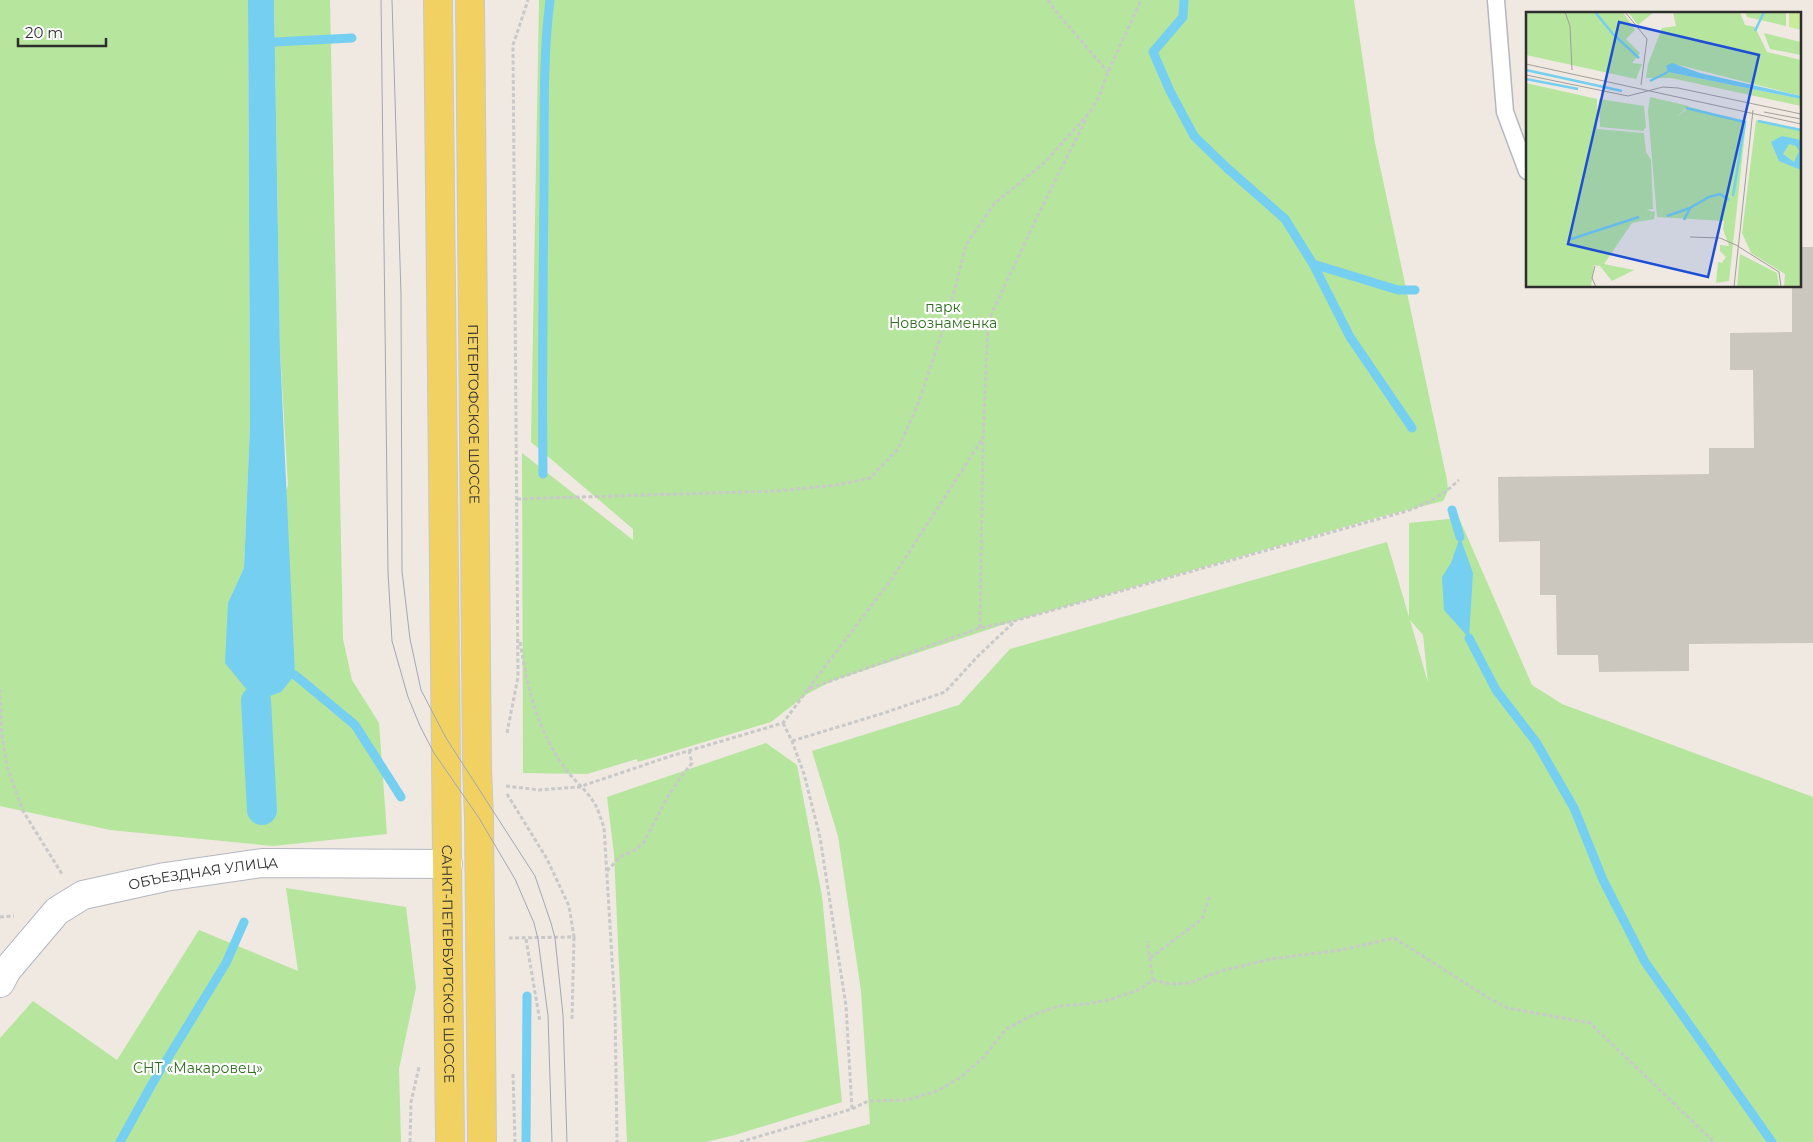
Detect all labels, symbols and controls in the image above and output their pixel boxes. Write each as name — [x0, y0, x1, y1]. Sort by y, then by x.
inset map — [1526, 12, 1800, 288]
scale bar — [18, 15, 105, 47]
text: 20 m — [25, 23, 63, 42]
park label: парк Новознаменка — [889, 298, 997, 332]
street label: ПЕТЕРГОФСКОЕ ШОССЕ — [464, 324, 484, 504]
street label: САНКТ-ПЕТЕРБУРГСКОЕ ШОССЕ — [438, 845, 458, 1083]
street label: ОБЪЕЗДНАЯ УЛИЦА — [127, 853, 279, 894]
park label: СНТ «Макаровец» — [133, 1059, 263, 1077]

